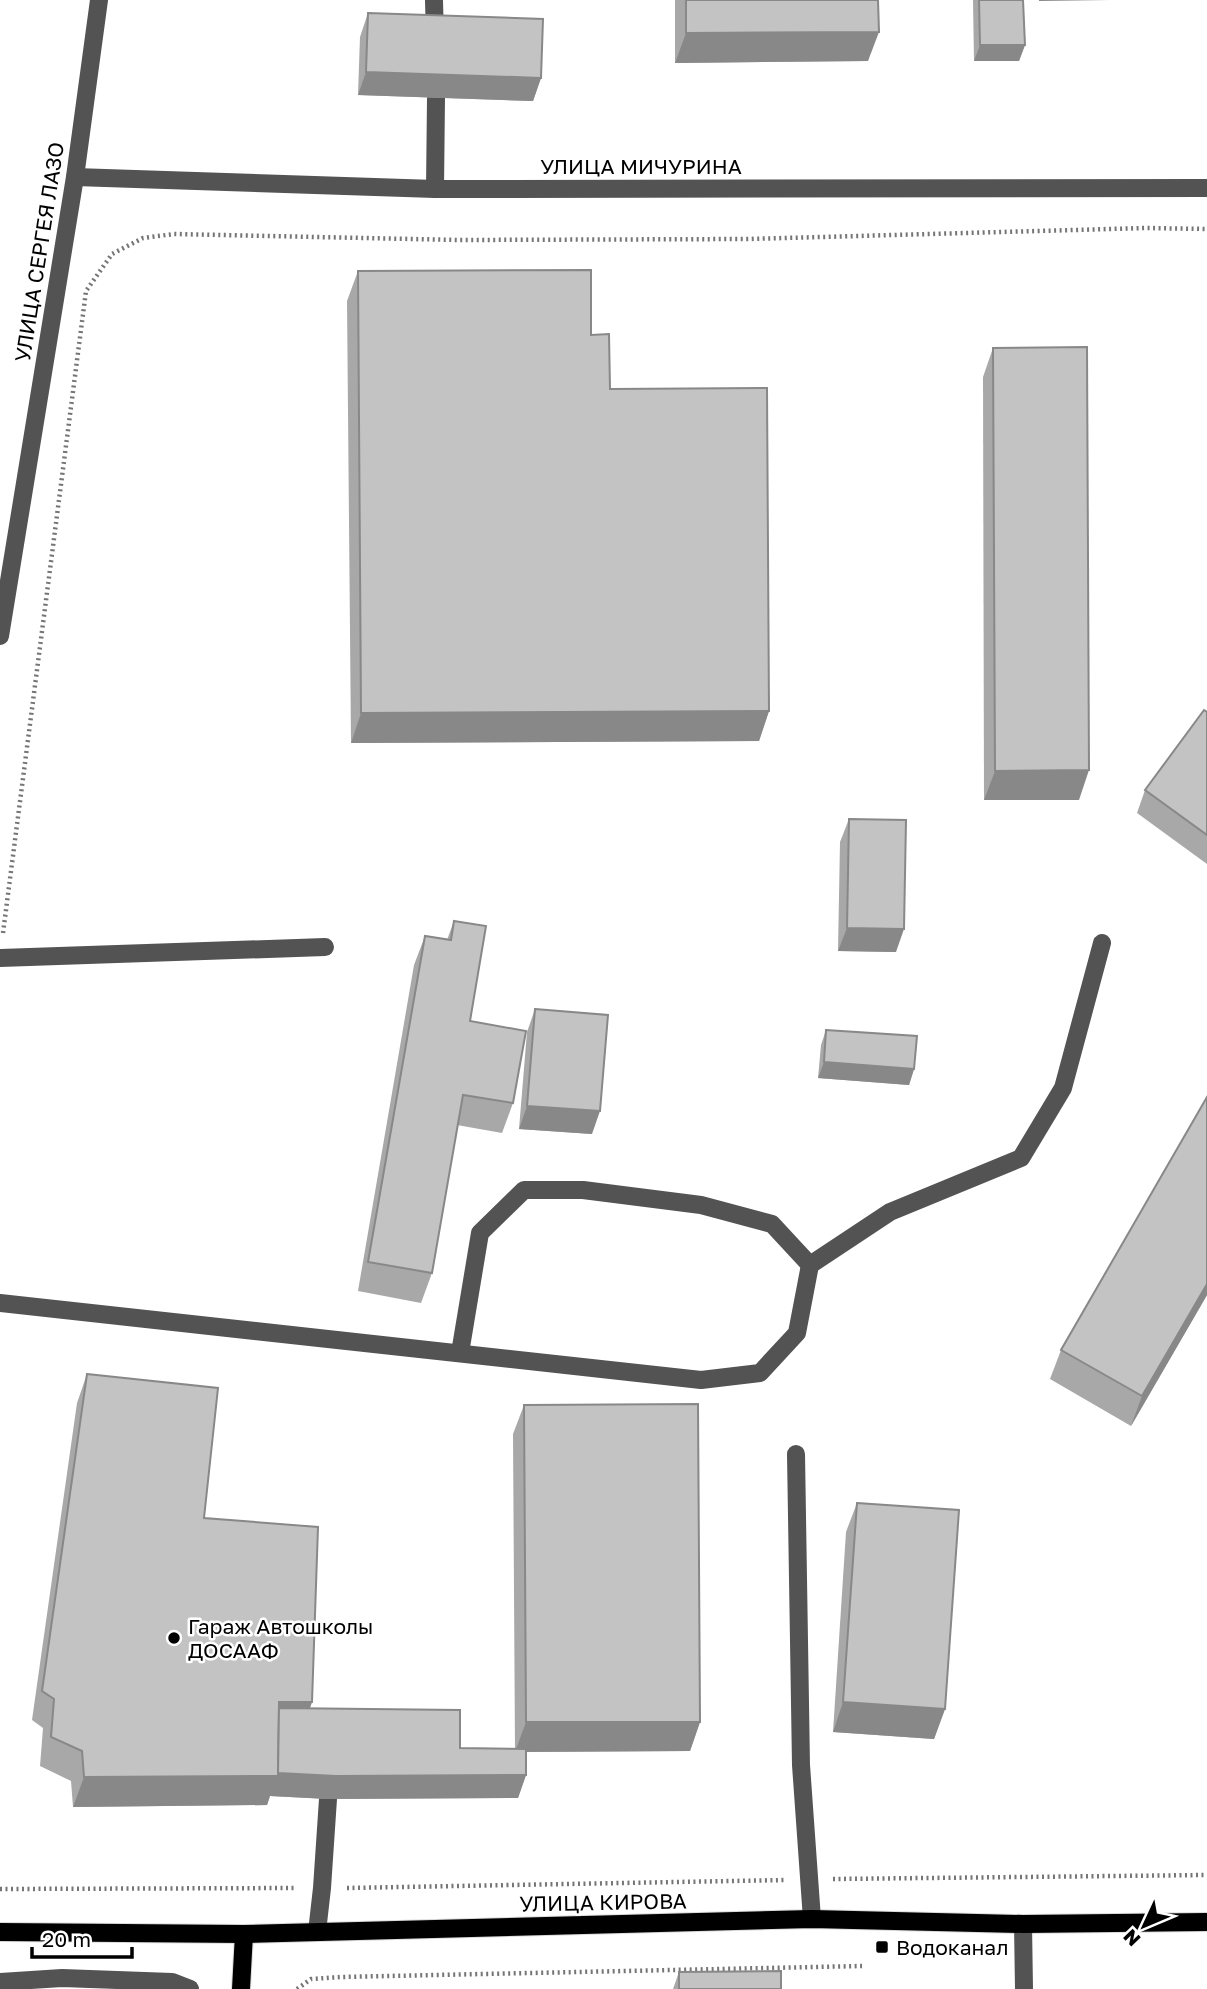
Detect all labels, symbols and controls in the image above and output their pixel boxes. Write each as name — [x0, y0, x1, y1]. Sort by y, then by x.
street label: УЛИЦА СЕРГЕЯ ЛАЗО — [9, 140, 69, 364]
street label: УЛИЦА МИЧУРИНА — [540, 153, 742, 179]
place label: Гараж Автошколы ДОСААФ — [188, 1613, 373, 1663]
marker: Гараж Автошколы ДОСААФ — [166, 1630, 182, 1646]
street label: УЛИЦА КИРОВА — [519, 1888, 687, 1916]
north arrow — [1109, 1891, 1179, 1961]
scale bar — [32, 1916, 131, 1960]
text: N — [1118, 1925, 1145, 1951]
text: 20 m — [42, 1926, 91, 1952]
place label: Водоканал — [896, 1934, 1008, 1960]
marker: Водоканал — [874, 1939, 890, 1955]

